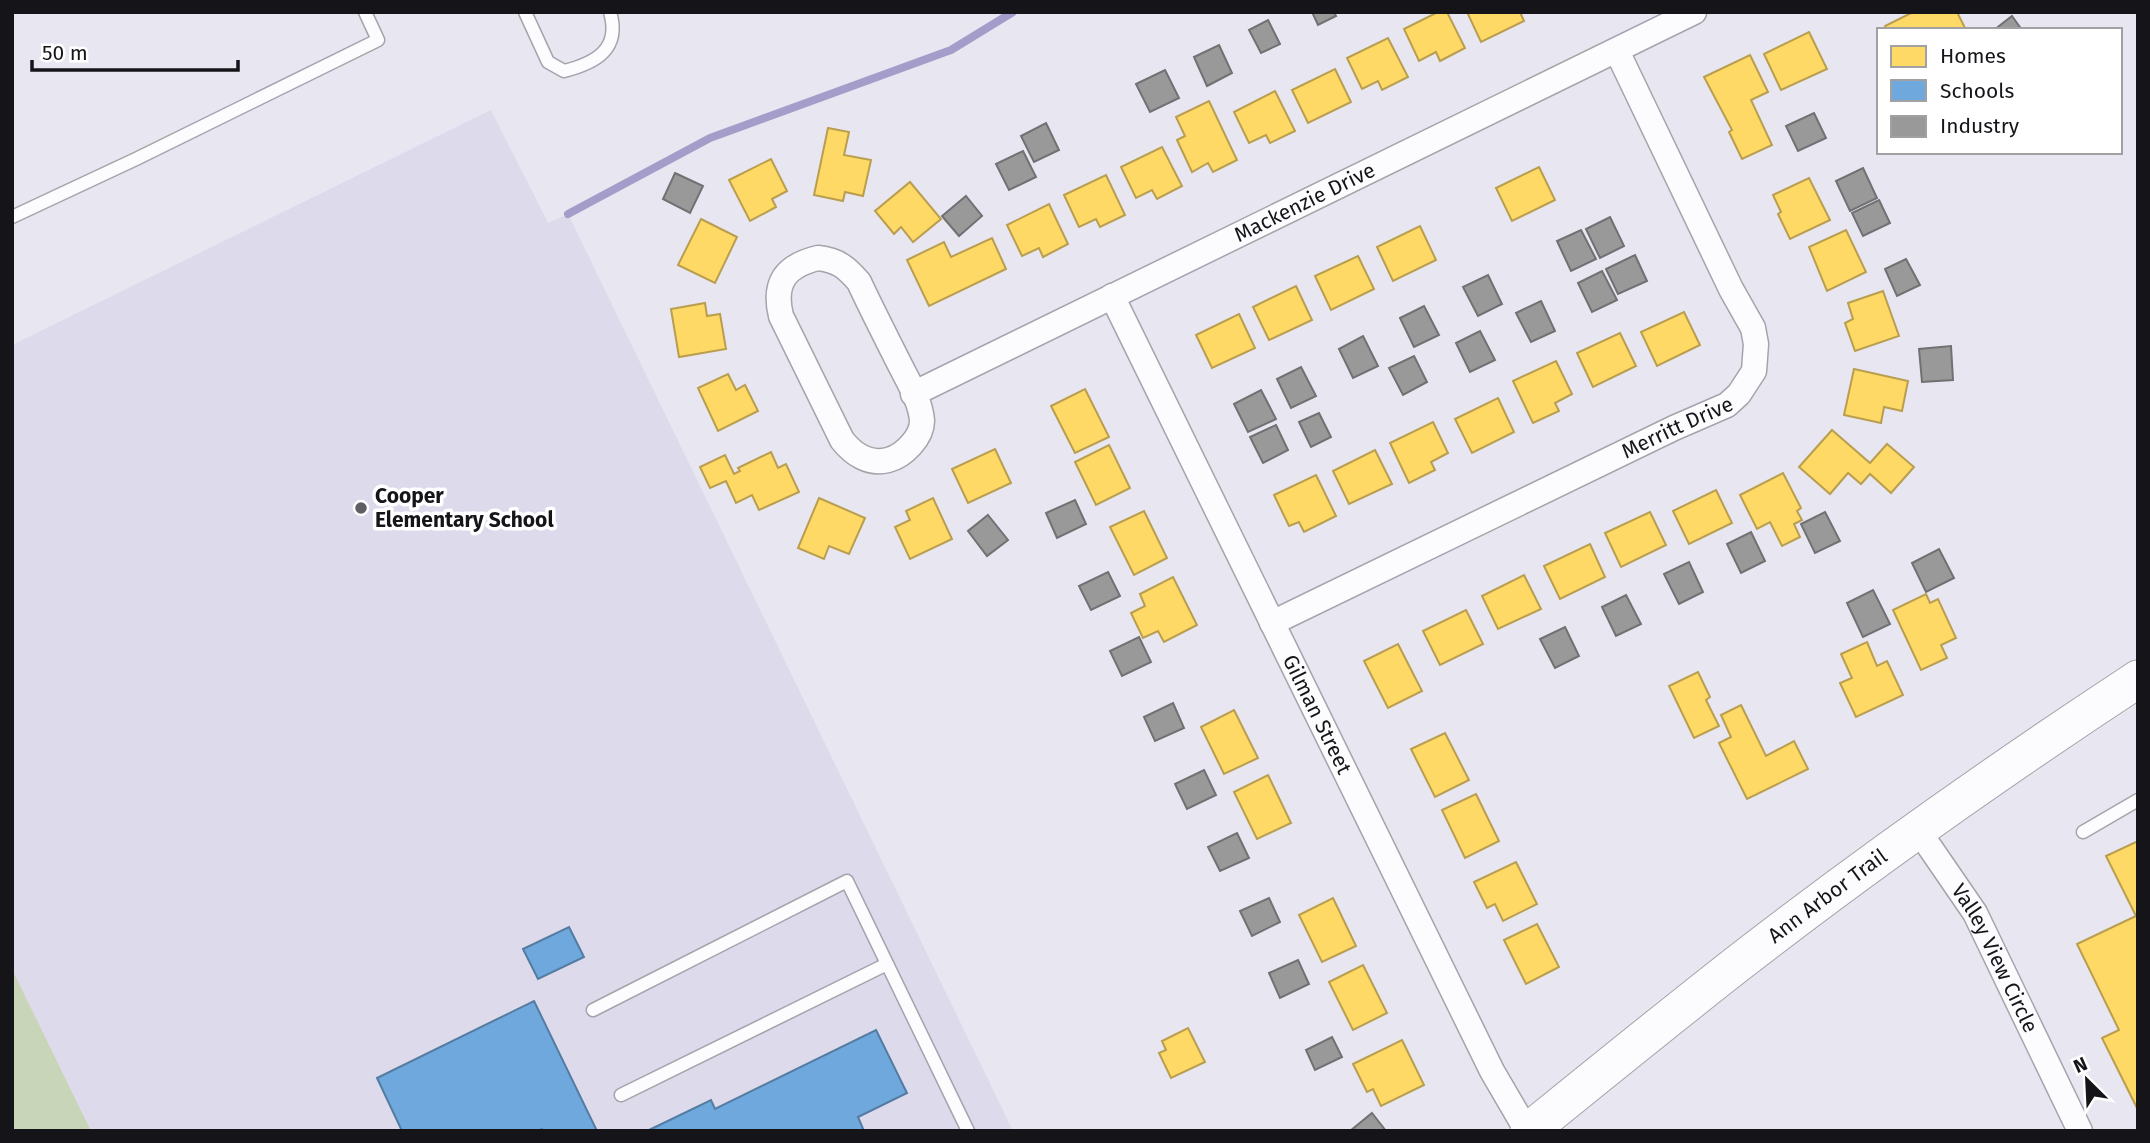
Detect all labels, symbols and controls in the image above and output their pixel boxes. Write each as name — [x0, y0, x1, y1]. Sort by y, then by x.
scale bar — [32, 28, 238, 72]
legend — [1877, 28, 2122, 154]
text: 50 m — [42, 40, 88, 66]
text: Homes — [1940, 43, 2006, 69]
text: Schools — [1940, 78, 2014, 104]
text: Industry — [1940, 113, 2020, 139]
street label: Mackenzie Drive — [1230, 157, 1379, 248]
street label: Merritt Drive — [1617, 391, 1737, 464]
place label: Cooper Elementary School — [375, 483, 554, 533]
marker: Cooper Elementary School — [353, 500, 369, 516]
street label: Gilman Street — [1277, 650, 1358, 779]
street label: Ann Arbor Trail — [1763, 843, 1892, 949]
street label: Valley View Circle — [1946, 879, 2044, 1037]
north arrow — [2052, 1045, 2122, 1115]
text: N — [2070, 1052, 2091, 1078]

